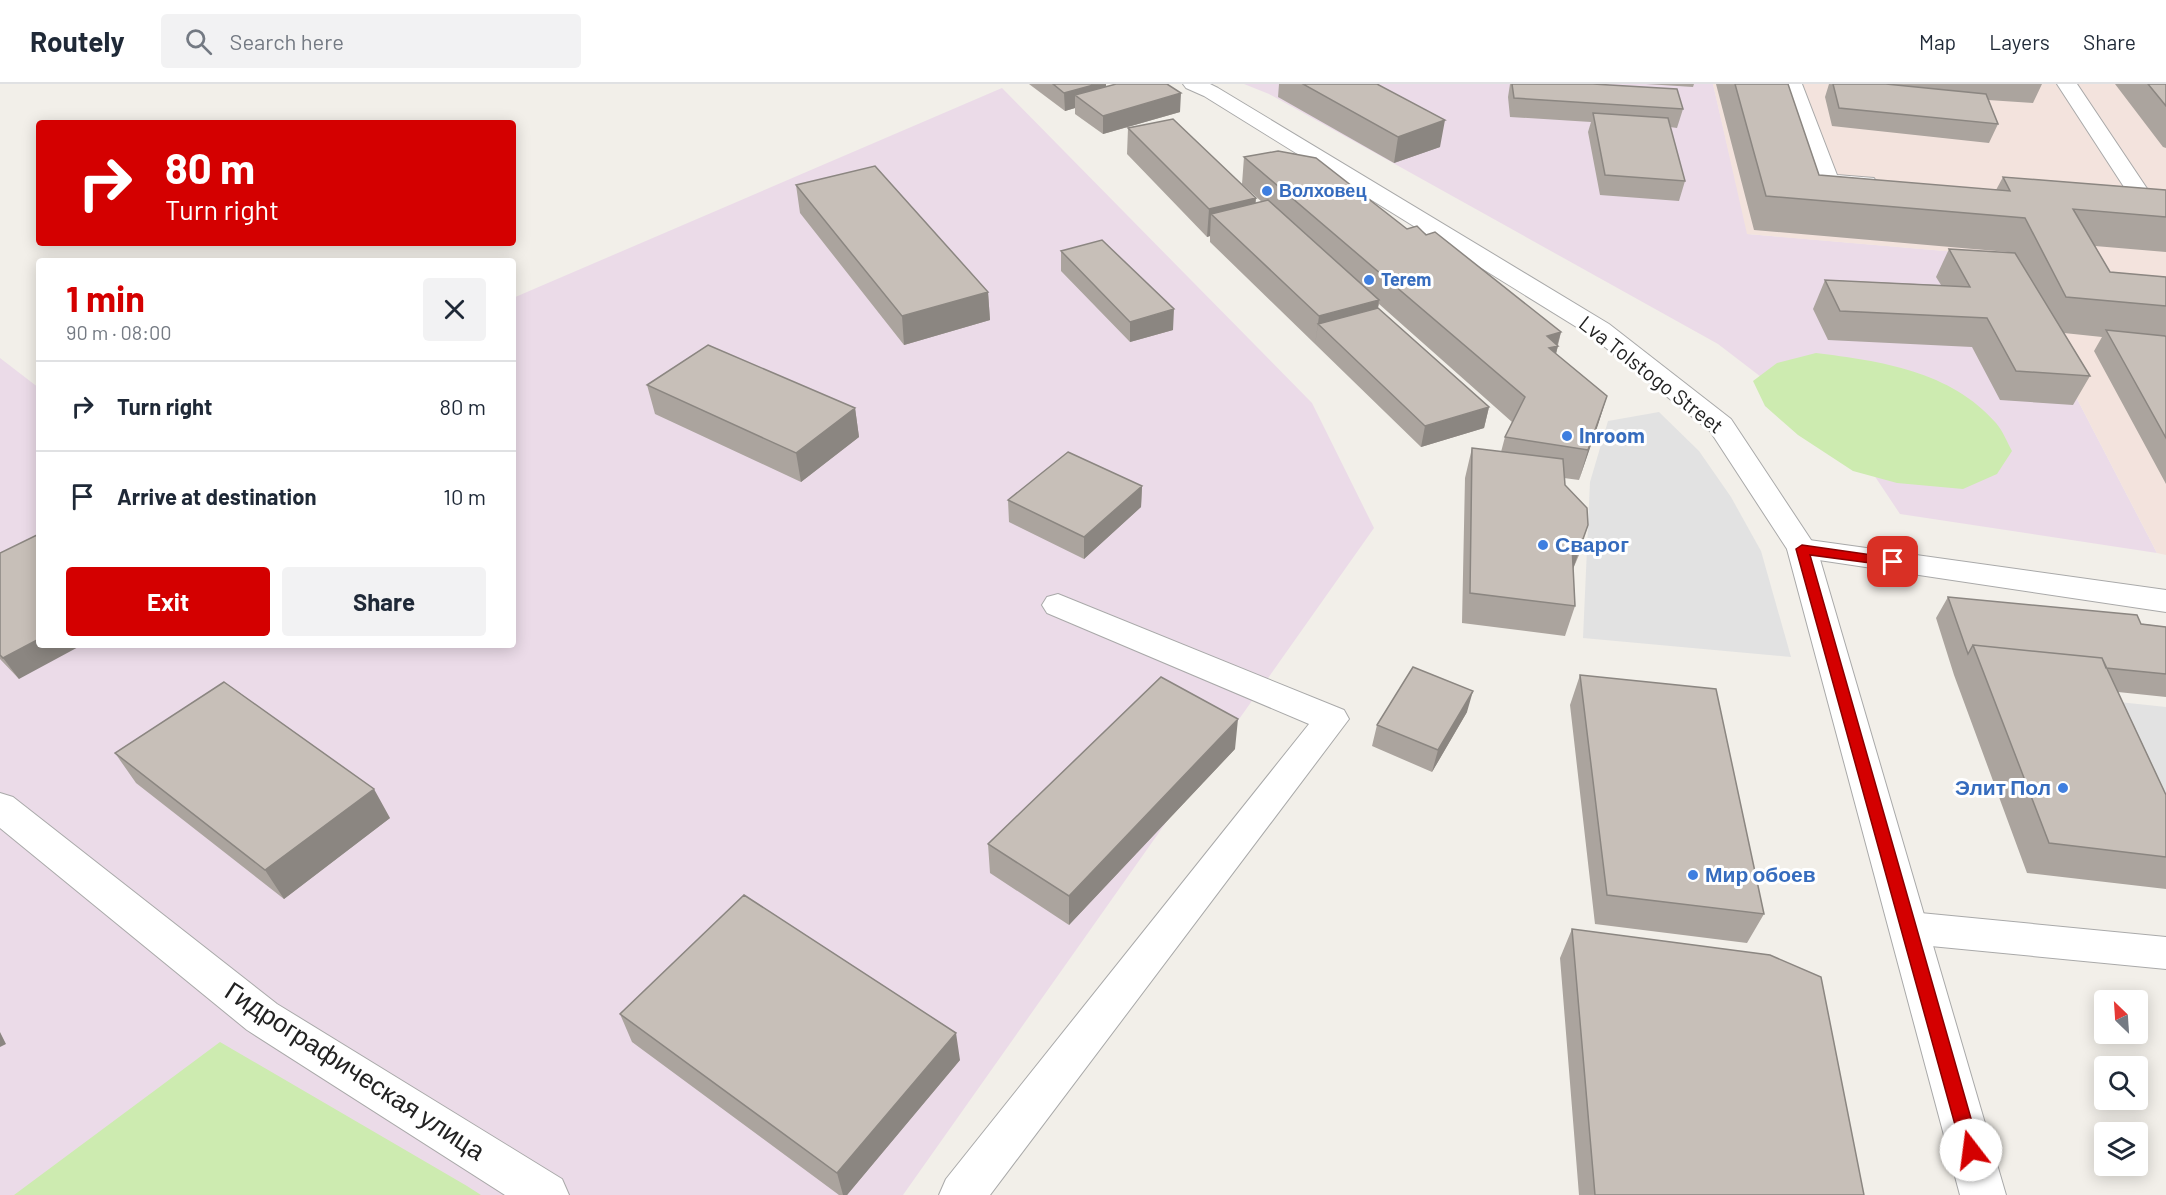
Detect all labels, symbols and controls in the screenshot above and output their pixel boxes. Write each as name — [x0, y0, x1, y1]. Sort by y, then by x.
search box — [161, 14, 581, 68]
text: Routely — [30, 24, 125, 58]
icon: search — [182, 25, 215, 58]
text: Search here — [230, 28, 344, 54]
text: Map — [1919, 29, 1956, 54]
text: Layers — [1989, 29, 2050, 54]
text: Share — [2083, 29, 2136, 54]
text: 80 m — [165, 142, 255, 192]
icon: right — [66, 144, 144, 222]
place label: Волховец — [1279, 179, 1366, 201]
marker: Волховец — [1260, 184, 1274, 198]
text: Turn right — [165, 193, 279, 225]
place label: Terem — [1381, 268, 1431, 290]
marker: Terem — [1362, 273, 1376, 287]
text: 1 min — [66, 276, 145, 319]
button: close — [423, 278, 486, 341]
street label: Lva Tolstogo Street — [1575, 310, 1729, 438]
text: 90 m · 08:00 — [66, 320, 172, 344]
icon: right — [66, 390, 99, 423]
text: Turn right — [117, 393, 212, 419]
text: 80 m — [440, 393, 486, 419]
place label: Inroom — [1579, 422, 1645, 447]
marker: Inroom — [1560, 429, 1574, 443]
icon: arrive — [66, 480, 99, 513]
text: Arrive at destination — [117, 483, 316, 509]
text: 10 m — [443, 483, 486, 509]
place label: Сварог — [1555, 531, 1629, 556]
pin — [1867, 536, 1918, 587]
marker: Сварог — [1536, 538, 1550, 552]
icon: arrive — [1876, 545, 1909, 578]
button: Exit — [66, 567, 270, 636]
button: Share — [282, 567, 486, 636]
place label: Элит Пол — [1955, 774, 2051, 799]
marker: Элит Пол — [2056, 781, 2070, 795]
place label: Мир обоев — [1705, 861, 1816, 886]
marker: Мир обоев — [1686, 868, 1700, 882]
street label: Гидрографическая улица — [220, 974, 492, 1166]
north arrow — [2094, 990, 2148, 1044]
map controls — [2094, 990, 2148, 1176]
button: search — [2094, 1056, 2148, 1110]
position arrow — [1939, 1118, 2003, 1182]
button: layers — [2094, 1122, 2148, 1176]

